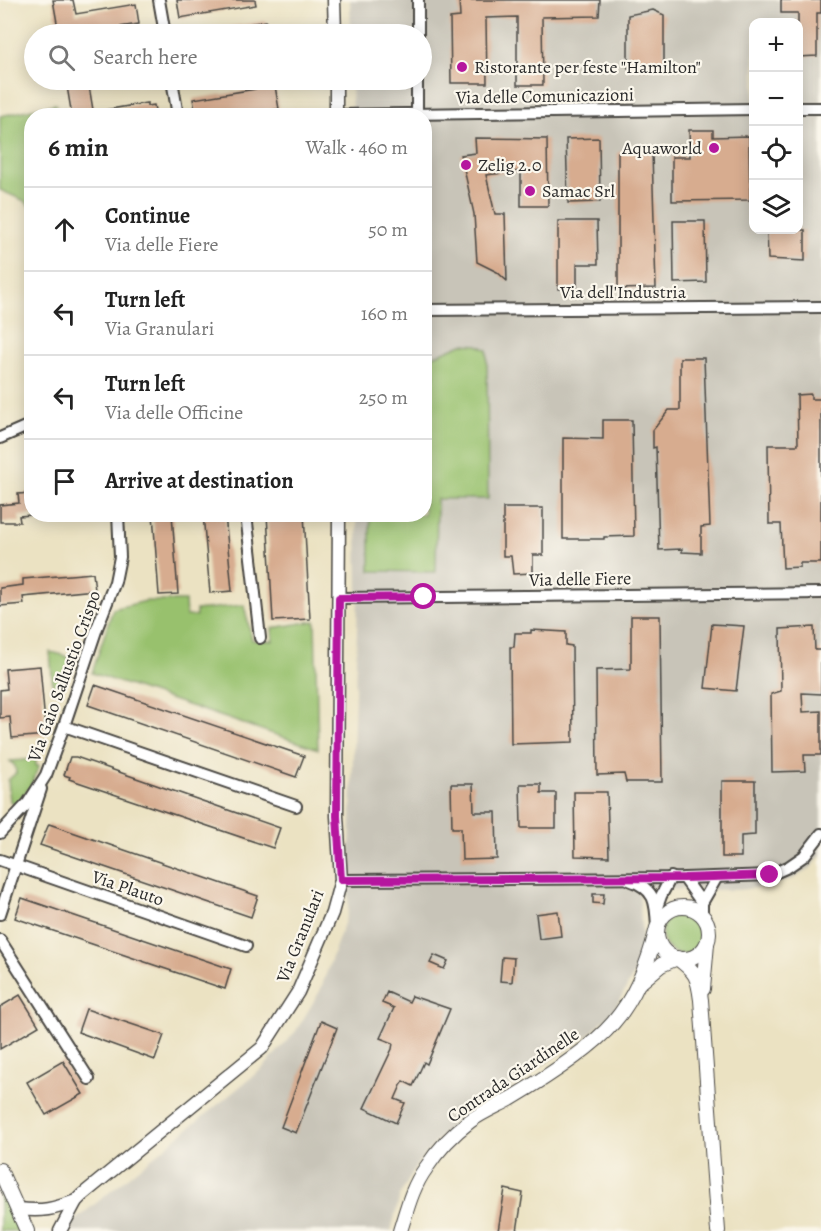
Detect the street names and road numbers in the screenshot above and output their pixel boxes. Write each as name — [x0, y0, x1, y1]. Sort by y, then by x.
street label: Via delle Comunicazioni — [455, 82, 634, 110]
street label: Via dell'Industria — [559, 280, 687, 304]
street label: Via delle Fiere — [528, 566, 631, 592]
street label: Via Gaio Sallustio Crispo — [22, 587, 106, 766]
street label: Via Plauto — [88, 864, 167, 912]
street label: Via Granulari — [270, 886, 330, 987]
street label: Contrada Giardinelle — [443, 1022, 583, 1128]

